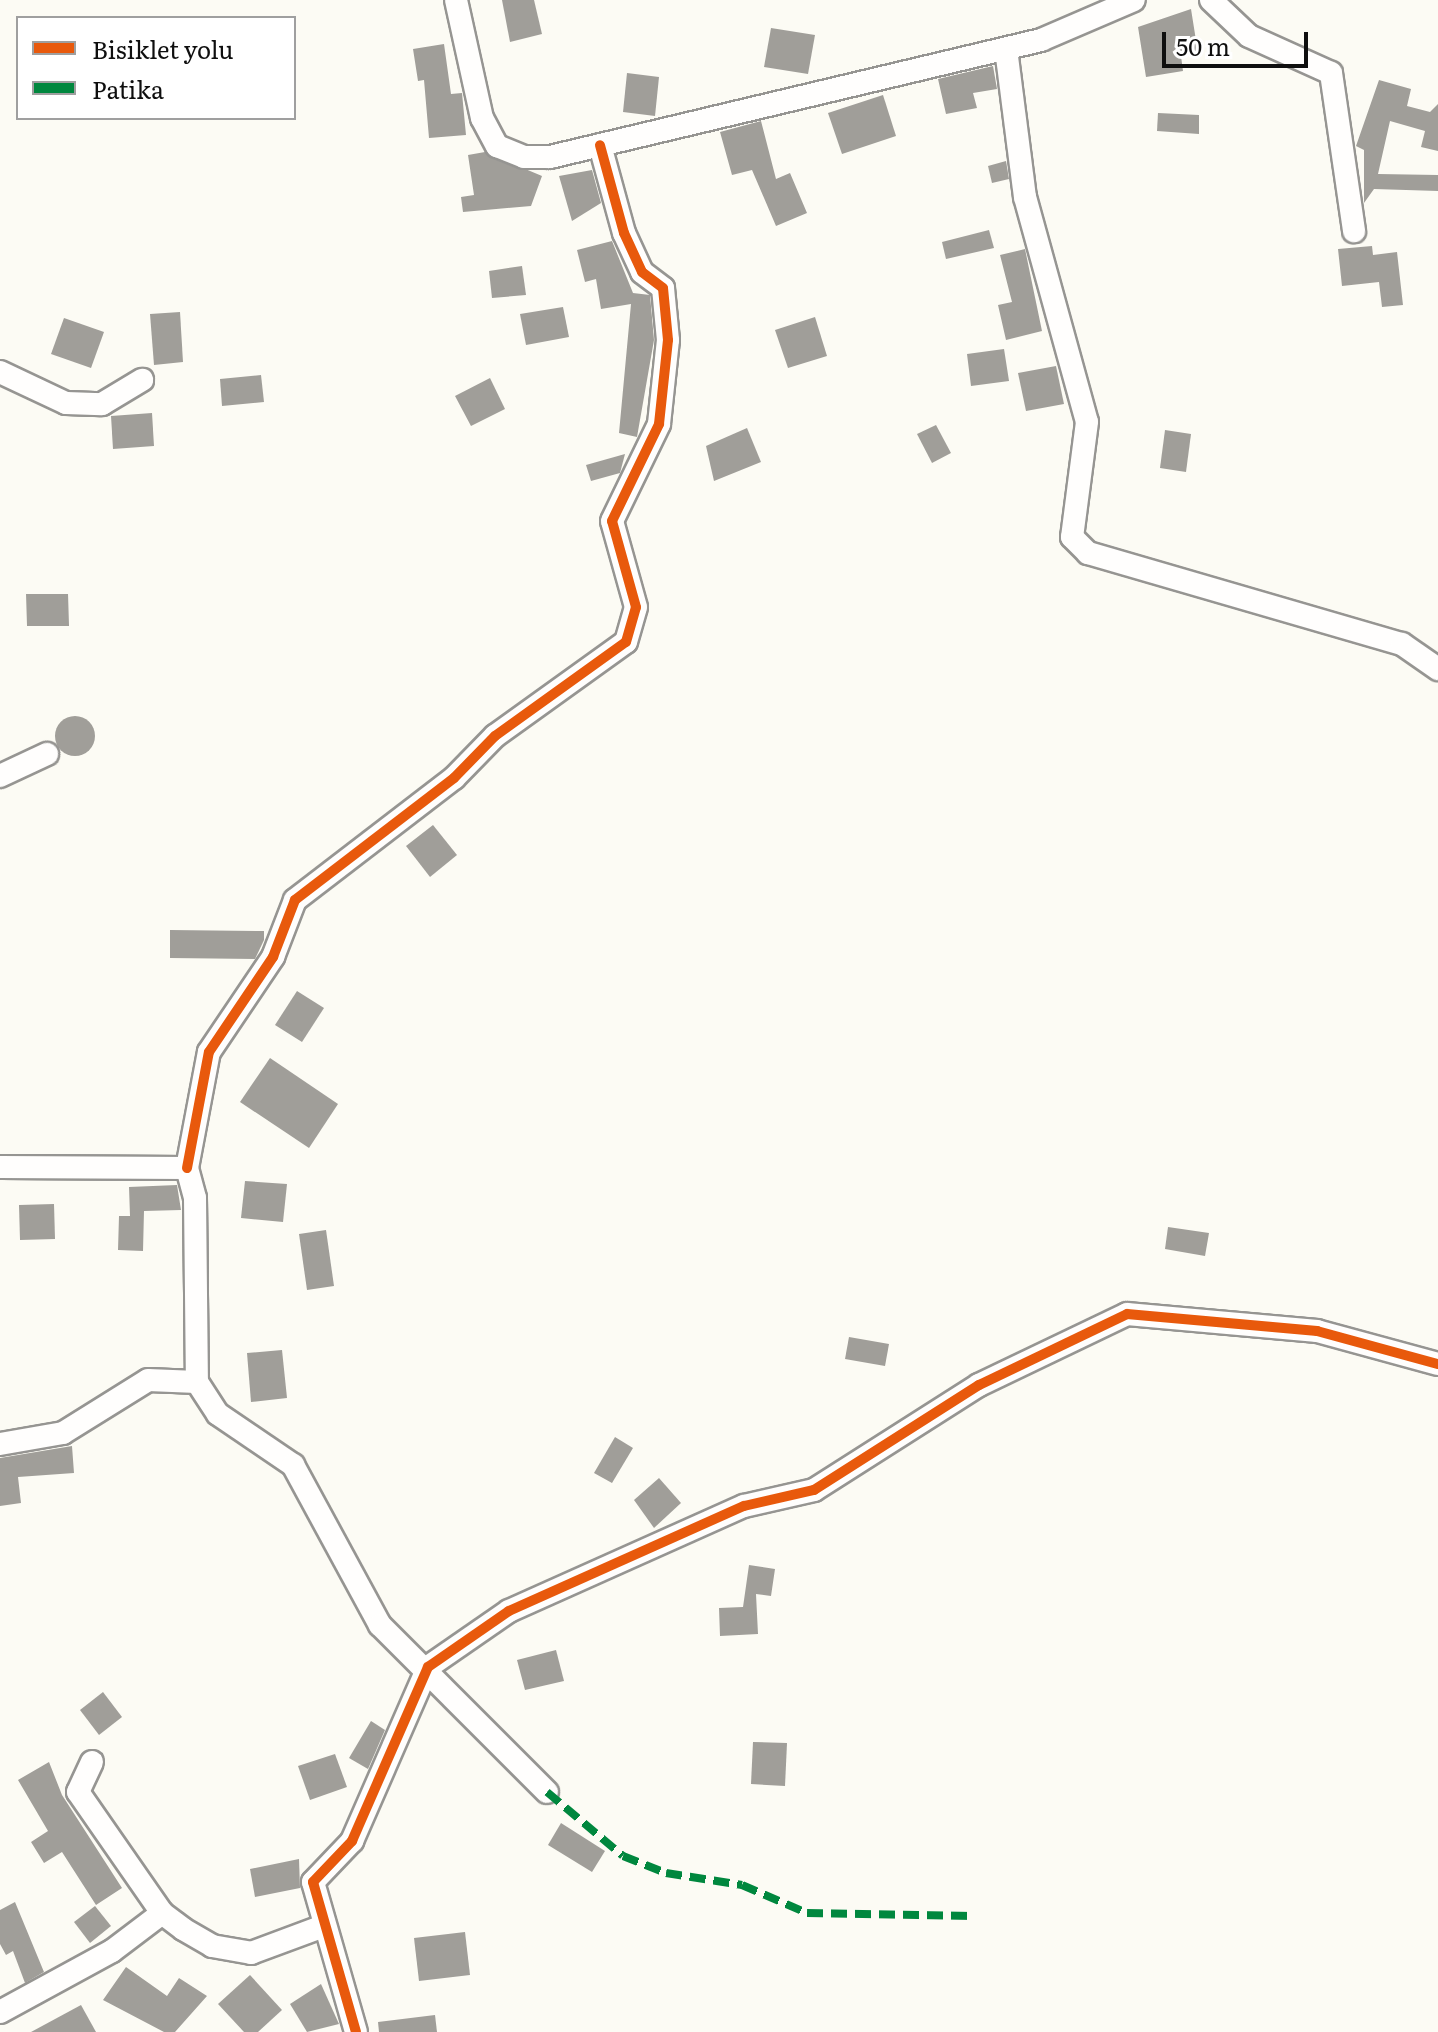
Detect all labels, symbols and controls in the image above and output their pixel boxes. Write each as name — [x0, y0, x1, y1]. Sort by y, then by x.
legend — [16, 16, 296, 120]
scale bar — [1166, 16, 1312, 66]
text: 50 m — [1176, 28, 1230, 63]
text: Bisiklet yolu — [92, 31, 234, 66]
text: Patika — [92, 71, 164, 106]

